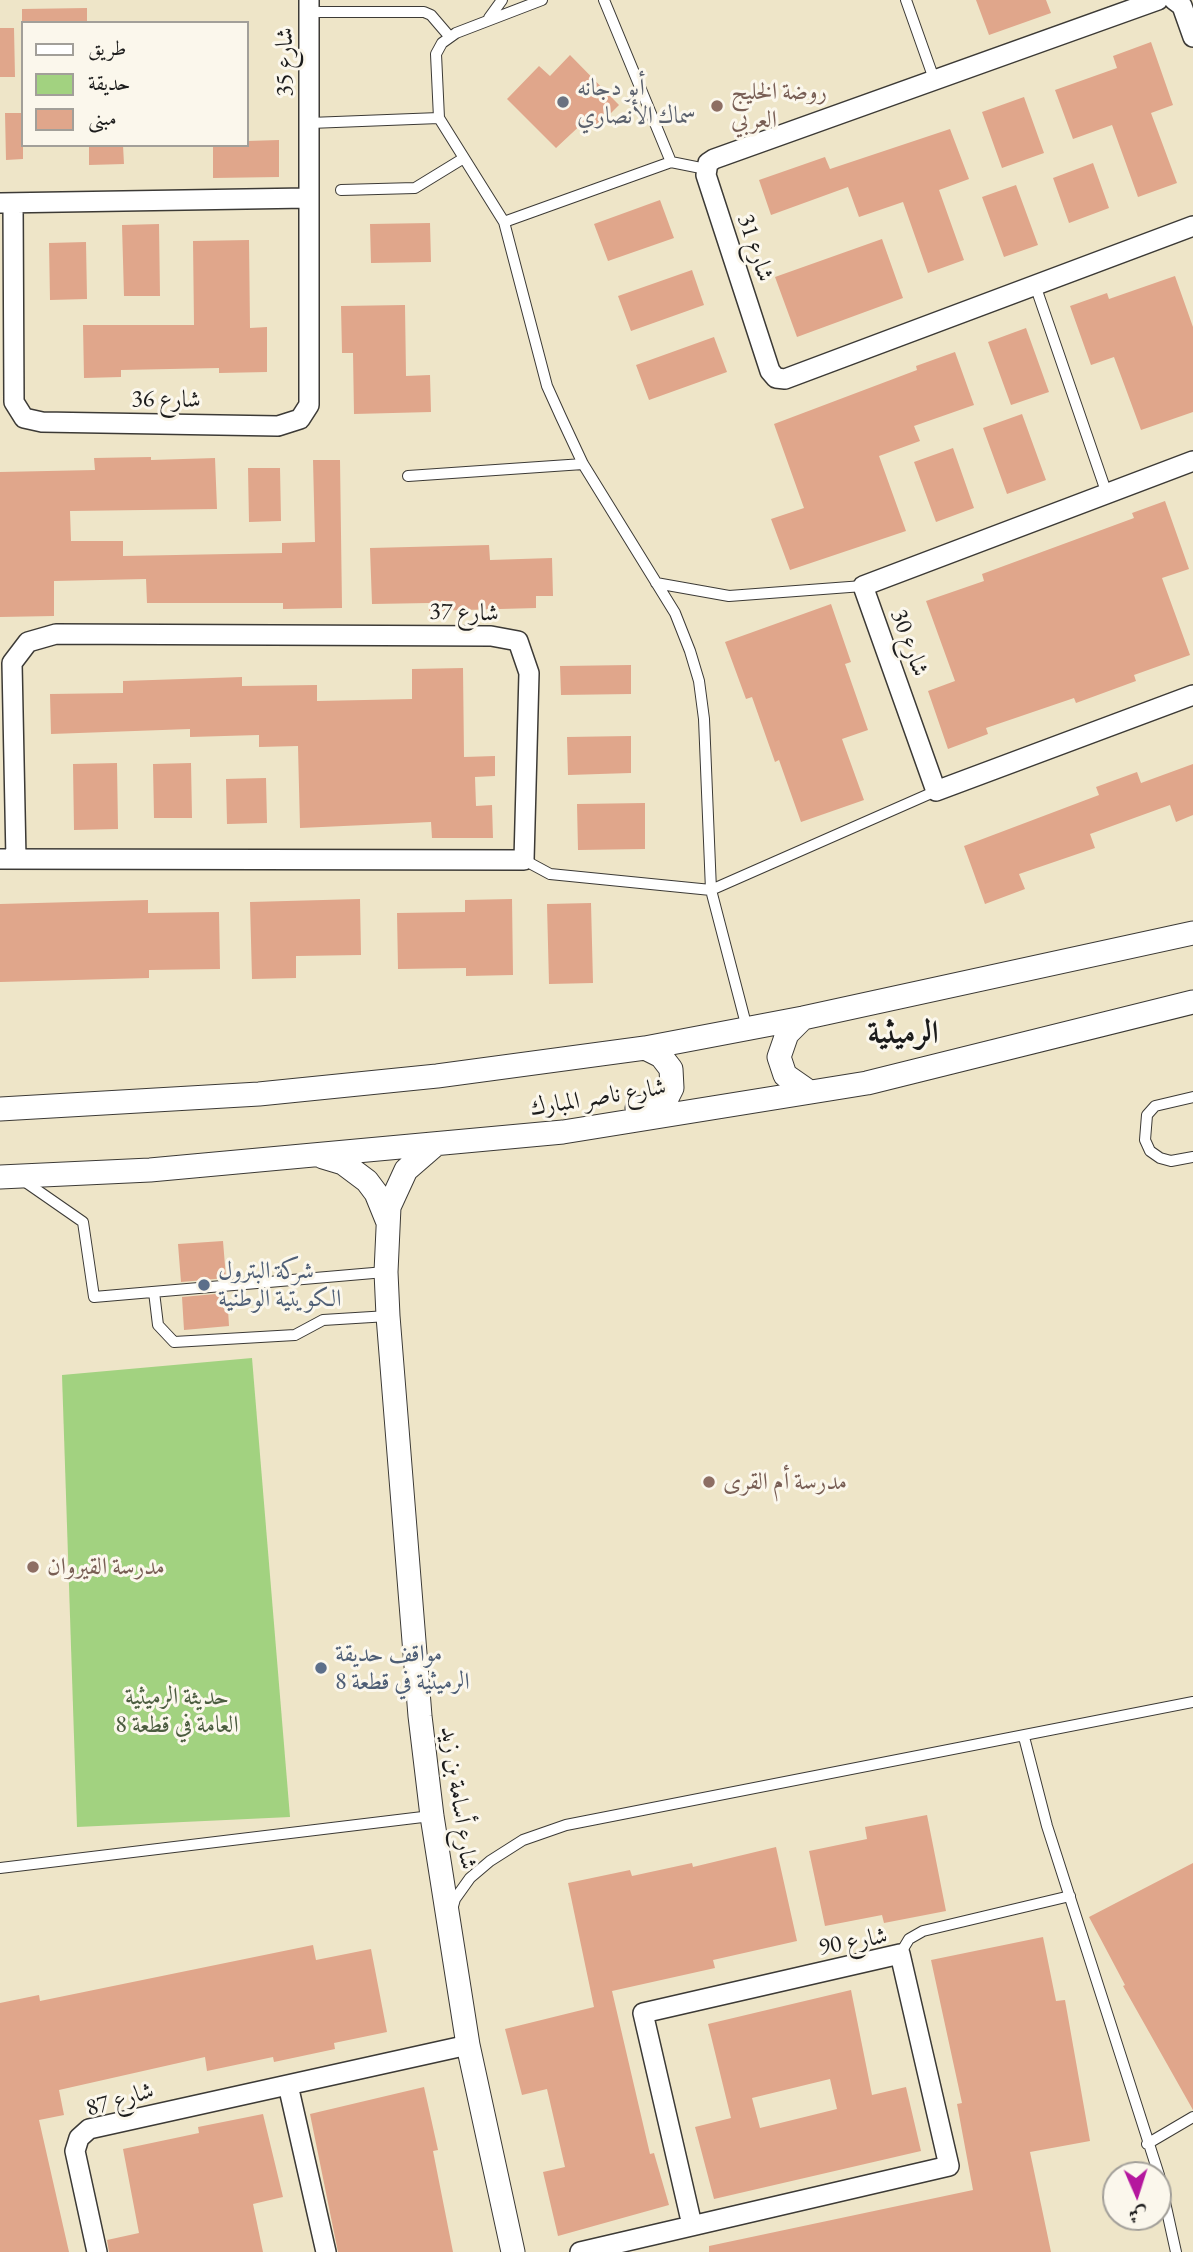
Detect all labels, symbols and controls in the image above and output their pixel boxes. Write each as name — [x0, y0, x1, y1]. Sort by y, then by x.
legend — [21, 21, 248, 147]
street label: شارع 35 — [271, 27, 299, 97]
text: طريق — [88, 34, 126, 61]
text: حديقة — [88, 69, 131, 96]
place label: أبو دجانه سماك الأنصاري — [577, 74, 696, 130]
place label: روضة الخليج العربي — [731, 78, 827, 134]
marker: أبو دجانه سماك الأنصاري — [555, 94, 571, 110]
marker: روضة الخليج العربي — [709, 98, 725, 114]
text: مبنى — [88, 104, 117, 131]
street label: شارع 31 — [731, 210, 779, 286]
street label: شارع 36 — [131, 385, 201, 415]
street label: شارع 37 — [429, 597, 499, 629]
street label: شارع 30 — [884, 605, 934, 681]
district label: الرميثية — [867, 1015, 939, 1053]
street label: شارع ناصر المبارك — [528, 1073, 668, 1123]
place label: شركة البترول الكويتية الوطنية — [218, 1257, 341, 1313]
marker: شركة البترول الكويتية الوطنية — [196, 1277, 212, 1293]
place label: مدرسة أم القرى — [723, 1468, 847, 1496]
marker: مدرسة أم القرى — [701, 1474, 717, 1490]
place label: مدرسة القيروان — [47, 1553, 165, 1581]
marker: مدرسة القيروان — [25, 1559, 41, 1575]
place label: مواقف حديقة الرميثية في قطعة 8 — [335, 1640, 470, 1696]
marker: مواقف حديقة الرميثية في قطعة 8 — [313, 1660, 329, 1676]
park label: حديثة الرميثية العامة في قطعة 8 — [115, 1683, 239, 1739]
street label: شارع أسامة بن زيد — [434, 1725, 482, 1871]
street label: شارع 90 — [816, 1922, 890, 1962]
street label: شارع 87 — [83, 2077, 157, 2123]
north arrow — [1102, 2161, 1172, 2231]
text: ش — [1128, 2202, 1148, 2228]

